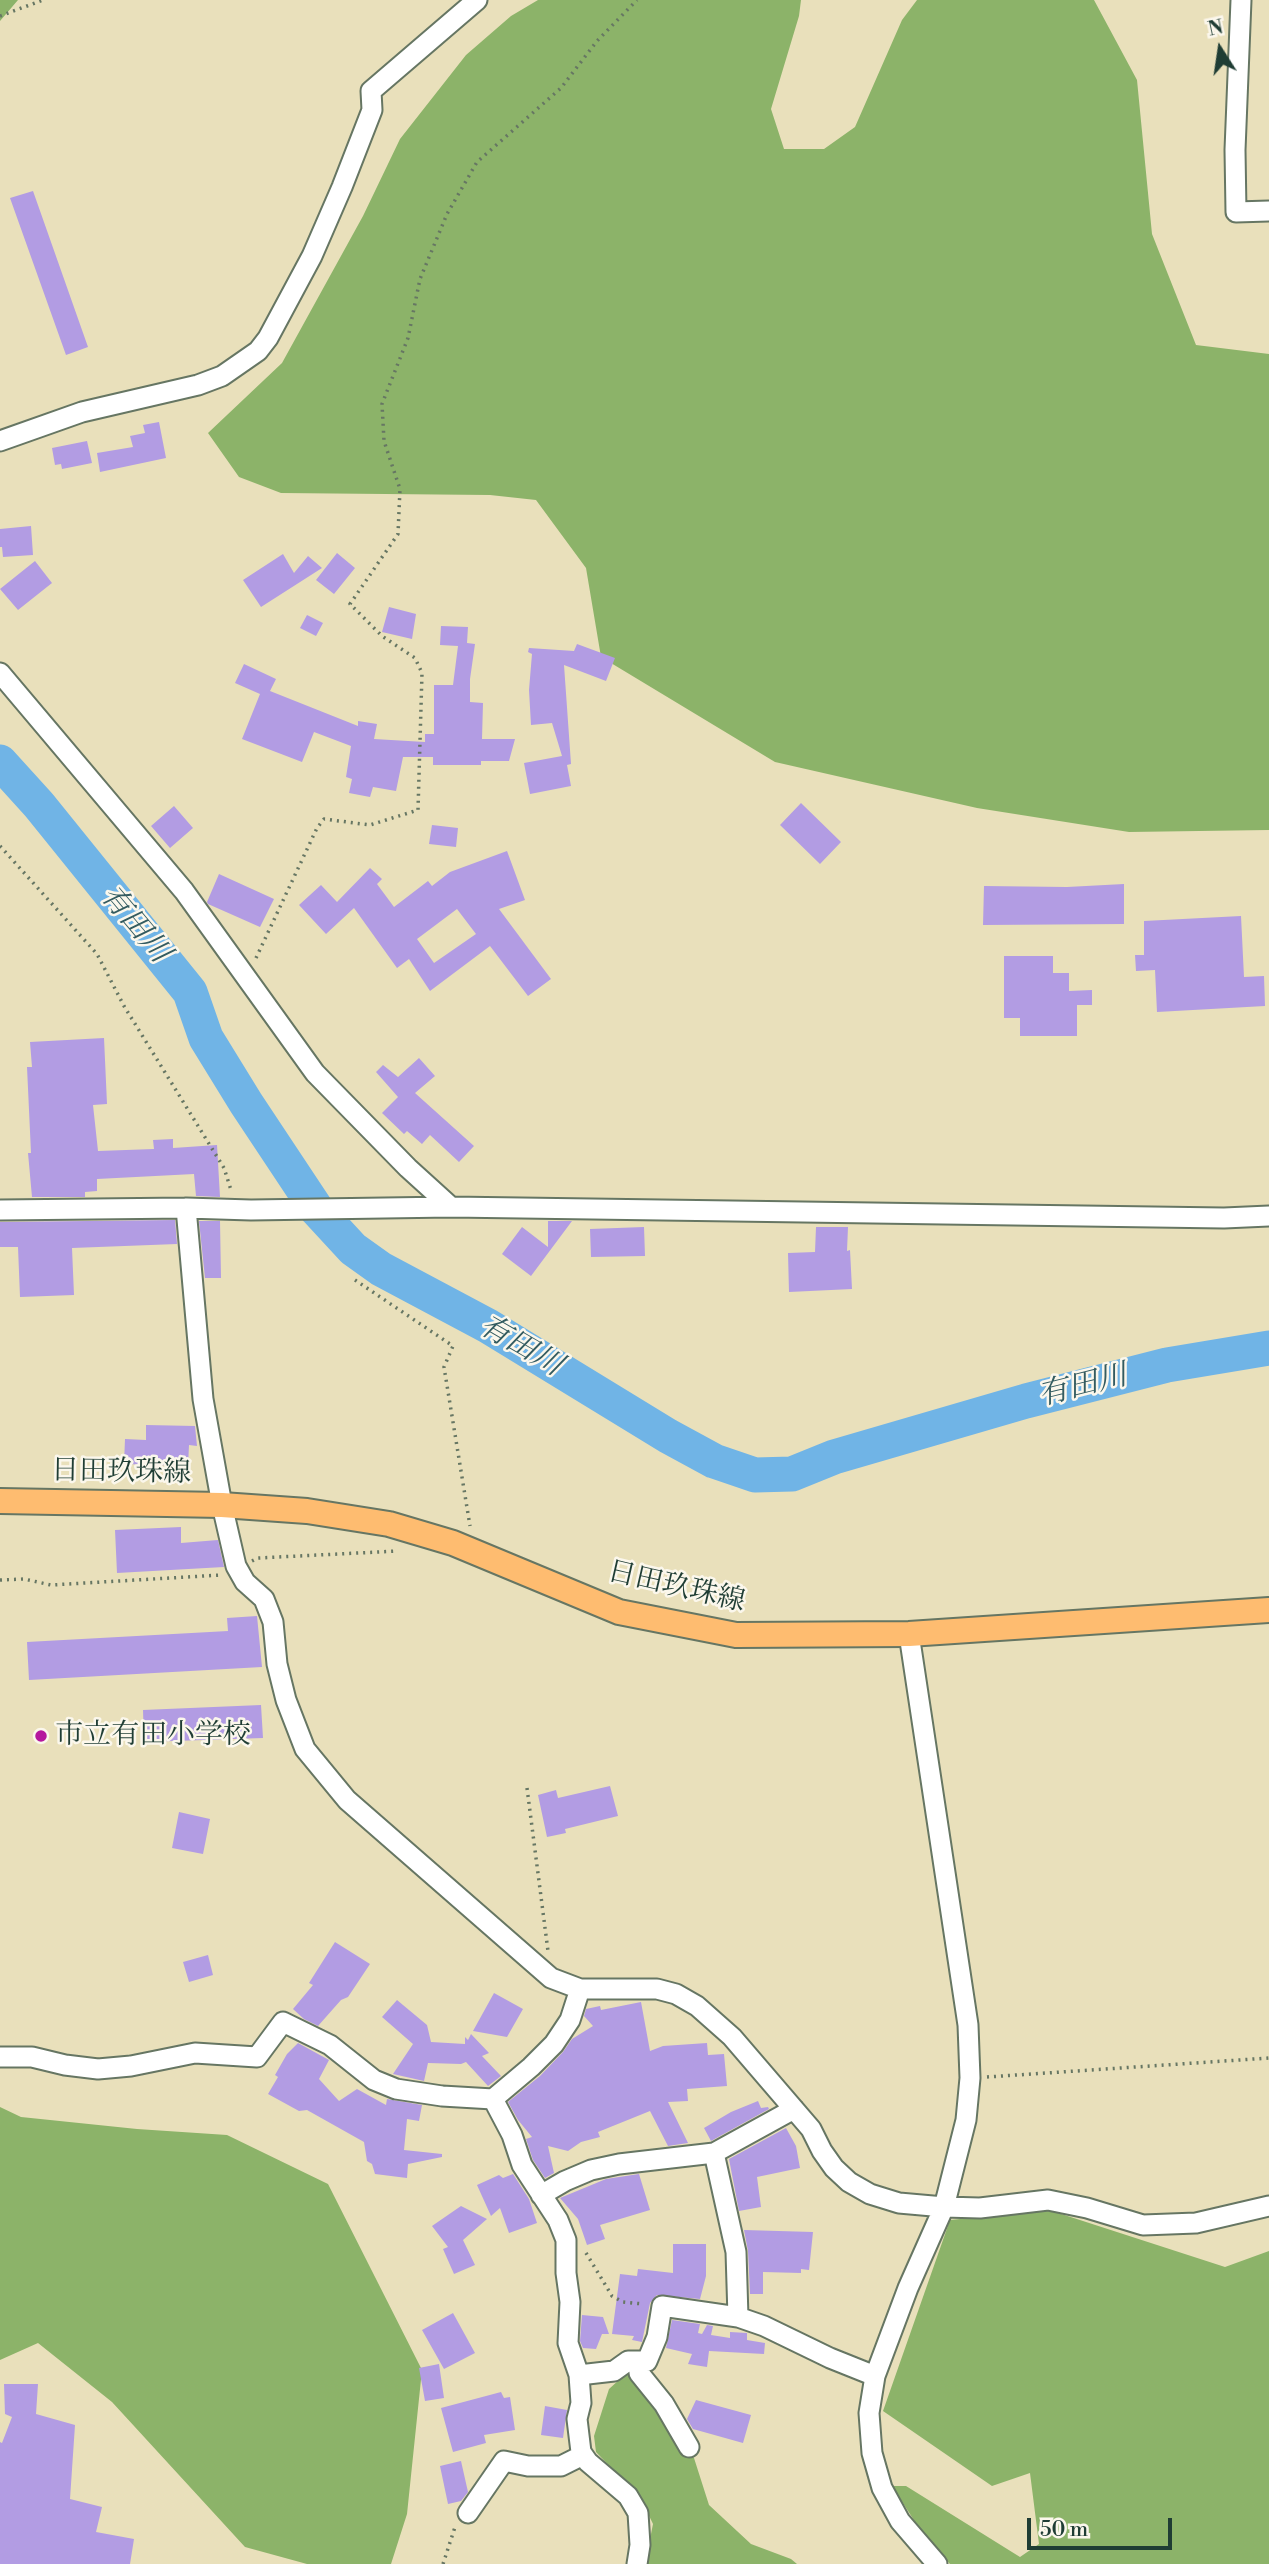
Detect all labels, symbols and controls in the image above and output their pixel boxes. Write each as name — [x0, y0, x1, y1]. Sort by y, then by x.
north arrow — [1185, 14, 1255, 84]
text: N — [1206, 15, 1225, 42]
water label: 有田川 — [91, 879, 177, 971]
water label: 有田川 — [472, 1309, 568, 1385]
water label: 有田川 — [1035, 1359, 1131, 1415]
street label: 日田玖珠線 — [51, 1455, 191, 1491]
street label: 日田玖珠線 — [604, 1556, 748, 1620]
place label: 市立有田小学校 — [55, 1719, 251, 1753]
marker: 市立有田小学校 — [33, 1728, 49, 1744]
scale bar — [1031, 2504, 1176, 2548]
text: 50 m — [1040, 2517, 1088, 2543]

